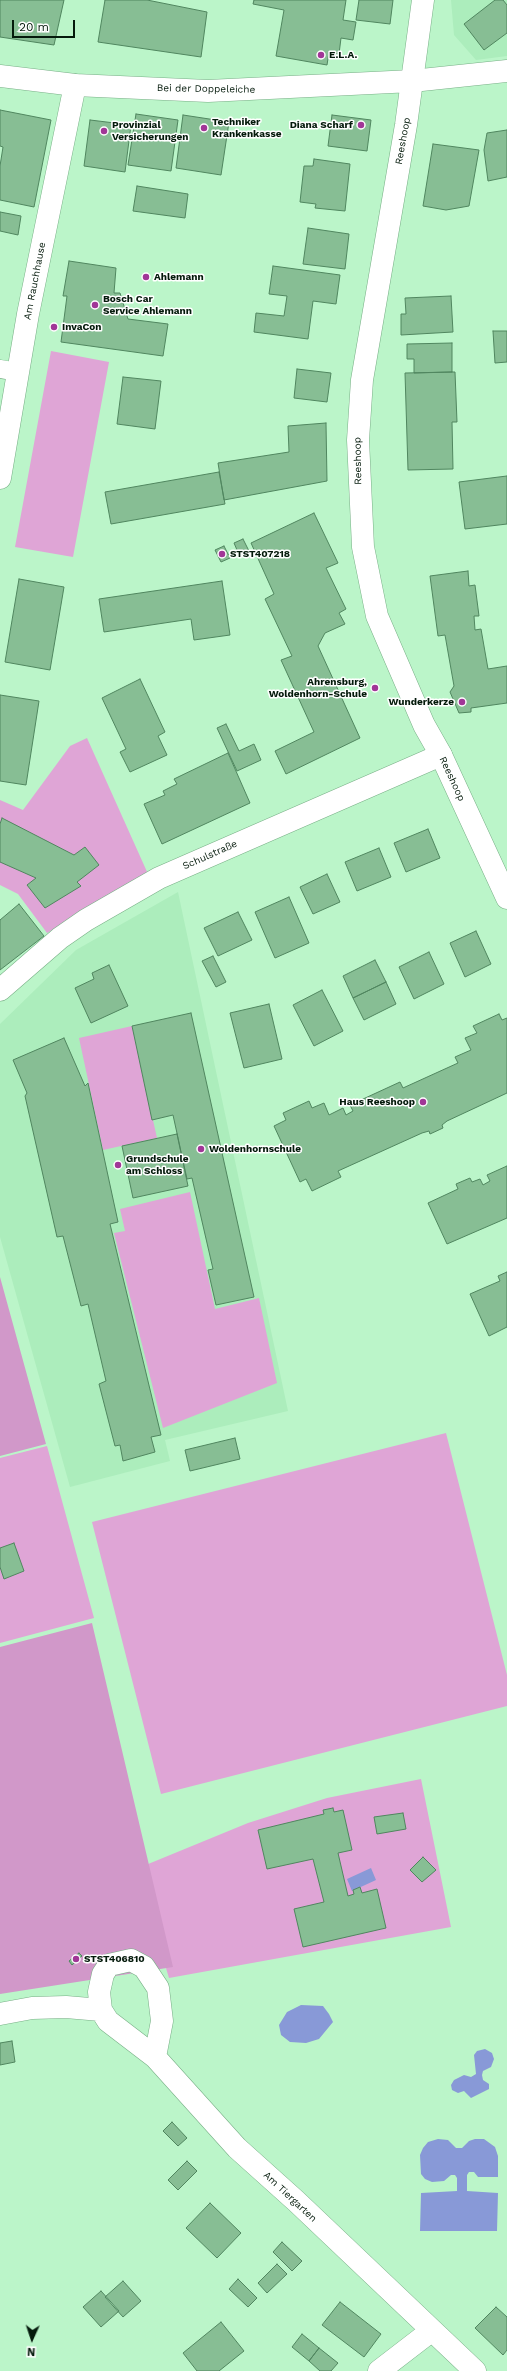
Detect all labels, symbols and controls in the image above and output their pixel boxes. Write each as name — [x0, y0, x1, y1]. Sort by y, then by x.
scale bar — [14, 12, 77, 38]
text: 20 m — [19, 20, 49, 34]
place label: E.L.A. — [329, 49, 357, 61]
marker: E.L.A. — [316, 50, 326, 60]
street label: Bei der Doppeleiche — [157, 82, 255, 96]
place label: Techniker Krankenkasse — [212, 116, 281, 140]
street label: Reeshoop — [393, 116, 413, 166]
place label: Provinzial Versicherungen — [112, 119, 188, 142]
place label: Diana Scharf — [290, 119, 353, 131]
marker: Diana Scharf — [356, 120, 366, 130]
marker: Techniker Krankenkasse — [199, 123, 209, 133]
marker: Provinzial Versicherungen — [99, 126, 109, 136]
street label: Am Rauchhause — [22, 241, 48, 321]
place label: Ahlemann — [154, 271, 204, 283]
marker: Ahlemann — [141, 272, 151, 282]
place label: Bosch Car Service Ahlemann — [103, 293, 192, 316]
marker: Bosch Car Service Ahlemann — [90, 300, 100, 310]
place label: InvaCon — [62, 321, 102, 333]
marker: InvaCon — [49, 322, 59, 332]
street label: Reeshoop — [352, 437, 364, 485]
place label: STST407218 — [230, 548, 290, 560]
marker: STST407218 — [217, 549, 227, 559]
place label: Ahrensburg, Woldenhorn-Schule — [269, 676, 367, 700]
marker: Ahrensburg, Woldenhorn-Schule — [370, 683, 380, 693]
place label: Wunderkerze — [389, 696, 454, 708]
marker: Wunderkerze — [457, 697, 467, 707]
street label: Reeshoop — [436, 755, 468, 803]
street label: Schulstraße — [181, 838, 239, 872]
place label: Haus Reeshoop — [339, 1096, 415, 1108]
marker: Haus Reeshoop — [418, 1097, 428, 1107]
place label: Woldenhornschule — [209, 1143, 301, 1155]
marker: Woldenhornschule — [196, 1144, 206, 1154]
place label: Grundschule am Schloss — [126, 1153, 189, 1176]
marker: Grundschule am Schloss — [113, 1160, 123, 1170]
place label: STST406810 — [84, 1953, 145, 1965]
marker: STST406810 — [71, 1954, 81, 1964]
street label: Am Tiergarten — [261, 2169, 319, 2225]
north arrow — [12, 2319, 52, 2359]
text: N — [27, 2345, 36, 2358]

